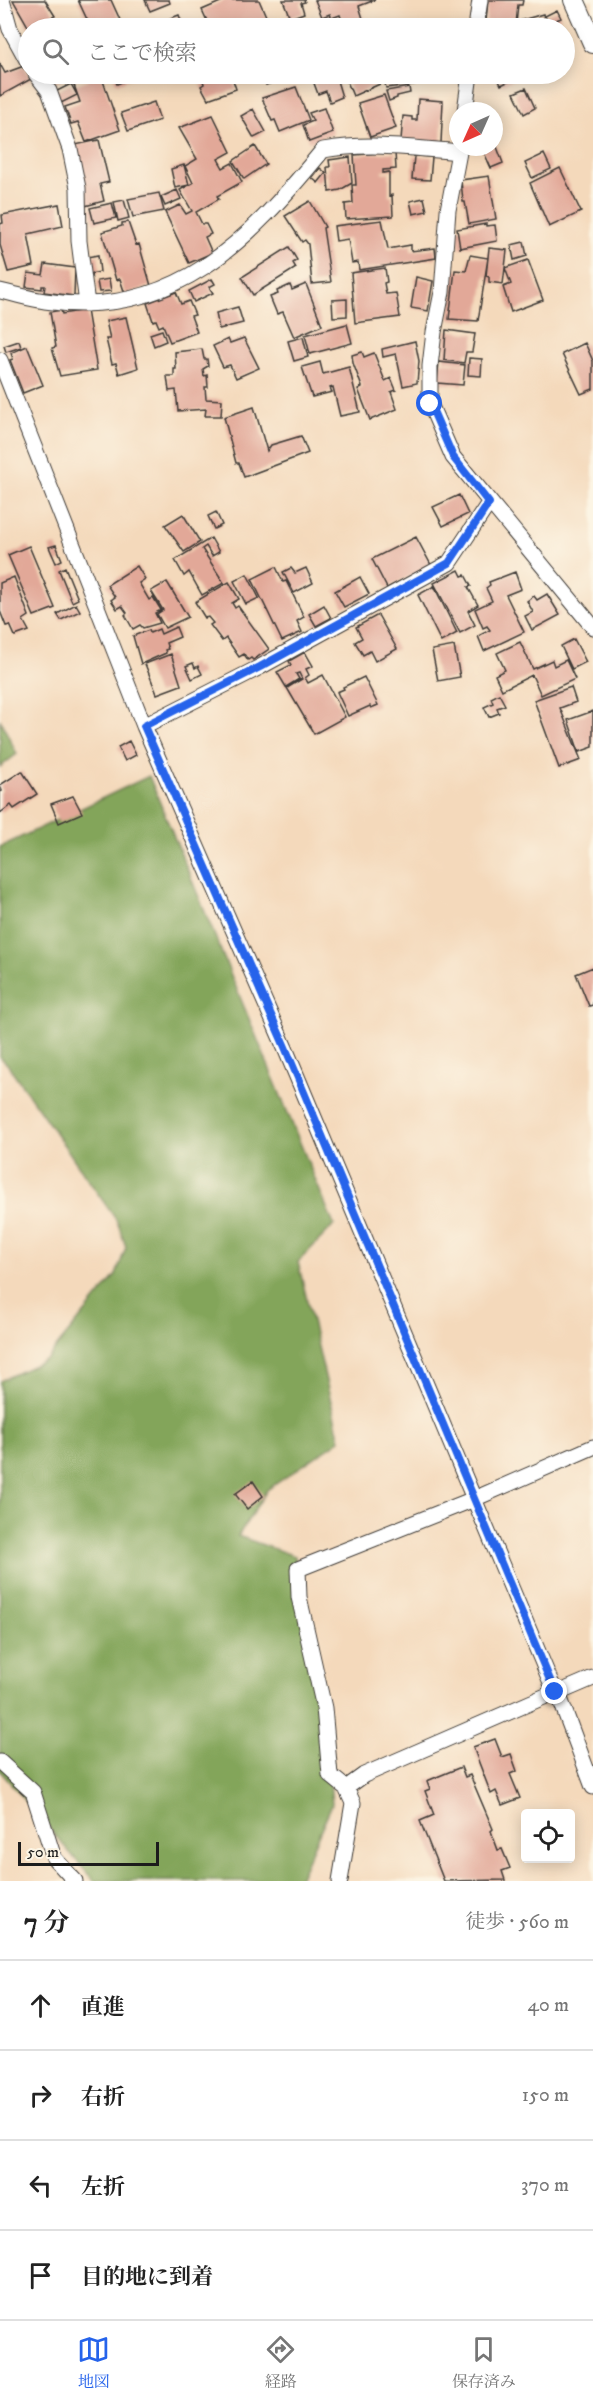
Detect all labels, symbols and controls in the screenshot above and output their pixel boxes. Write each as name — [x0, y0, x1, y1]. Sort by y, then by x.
search box — [18, 18, 575, 84]
icon: search — [39, 35, 72, 68]
text: ここで検索 — [87, 40, 197, 67]
north arrow — [449, 102, 503, 156]
route start — [416, 390, 442, 416]
route end — [541, 1678, 567, 1704]
map controls — [521, 1809, 575, 1863]
button: locate — [521, 1809, 575, 1863]
scale bar — [18, 1839, 159, 1866]
text: 50 m — [27, 1842, 59, 1862]
text: 7 分 — [24, 1907, 69, 1940]
text: 徒歩 · 560 m — [465, 1910, 569, 1935]
icon: ahead — [24, 1989, 57, 2022]
text: 40 m — [527, 1993, 569, 2018]
text: 直進 — [81, 1994, 125, 2021]
icon: right — [24, 2079, 57, 2112]
text: 150 m — [522, 2083, 569, 2108]
text: 右折 — [81, 2084, 125, 2111]
icon: left — [24, 2169, 57, 2202]
text: 370 m — [521, 2173, 569, 2198]
text: 左折 — [81, 2174, 125, 2201]
icon: arrive — [24, 2259, 57, 2292]
text: 目的地に到着 — [81, 2264, 213, 2291]
tab: 地図 — [77, 2333, 110, 2392]
tab: 経路 — [264, 2333, 297, 2392]
tab: 保存済み — [452, 2333, 516, 2392]

